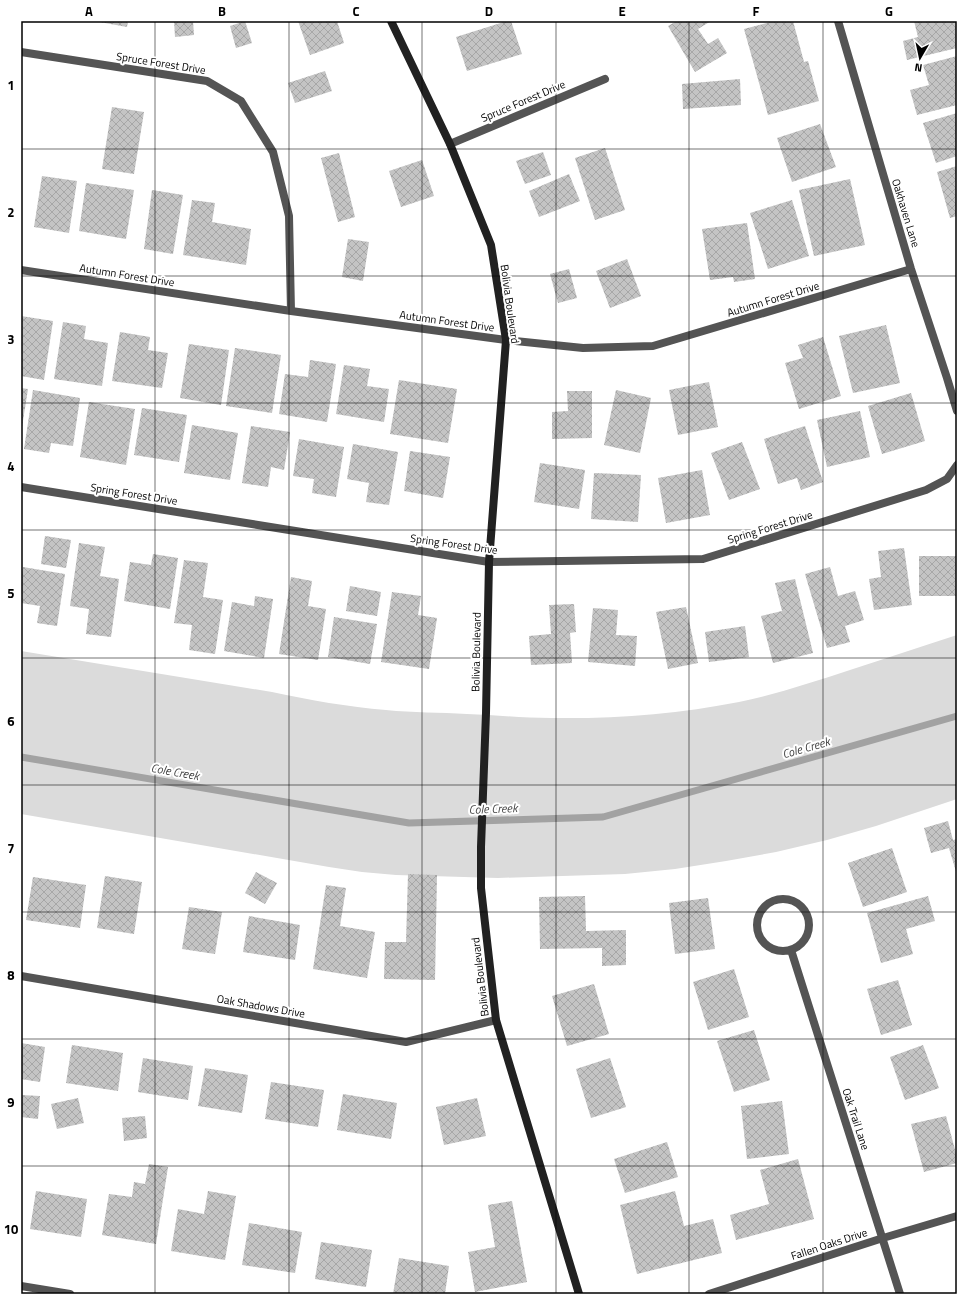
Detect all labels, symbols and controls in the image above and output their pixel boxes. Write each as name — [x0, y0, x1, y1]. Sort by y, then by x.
text: A — [85, 1, 93, 21]
text: B — [218, 1, 226, 21]
text: C — [352, 1, 360, 21]
text: D — [485, 1, 493, 21]
text: E — [618, 1, 626, 21]
text: F — [753, 1, 760, 21]
text: G — [885, 1, 893, 21]
north arrow — [900, 38, 940, 78]
street label: Spruce Forest Drive — [115, 48, 207, 78]
text: N — [913, 59, 923, 76]
text: 1 — [7, 75, 15, 95]
street label: Spruce Forest Drive — [478, 76, 568, 126]
street label: Oakhaven Lane — [888, 177, 924, 250]
text: 2 — [7, 202, 15, 222]
street label: Autumn Forest Drive — [78, 260, 176, 290]
street label: Bolivia Boulevard — [497, 263, 523, 345]
street label: Autumn Forest Drive — [725, 277, 822, 321]
street label: Autumn Forest Drive — [398, 306, 496, 336]
text: 3 — [7, 329, 15, 349]
text: 4 — [7, 456, 15, 476]
street label: Spring Forest Drive — [89, 479, 179, 509]
street label: Spring Forest Drive — [726, 506, 815, 548]
street label: Spring Forest Drive — [409, 530, 499, 558]
text: 5 — [7, 583, 15, 603]
street label: Bolivia Boulevard — [467, 612, 485, 692]
text: 6 — [7, 711, 15, 731]
water label: Cole Creek — [780, 731, 833, 763]
water label: Cole Creek — [149, 758, 202, 785]
water label: Cole Creek — [468, 798, 519, 819]
text: 7 — [7, 838, 15, 858]
street label: Bolivia Boulevard — [467, 936, 493, 1018]
text: 8 — [7, 965, 15, 985]
street label: Oak Shadows Drive — [216, 990, 307, 1022]
street label: Oak Trail Lane — [838, 1086, 874, 1152]
text: 9 — [7, 1092, 15, 1112]
text: 10 — [4, 1219, 18, 1239]
street label: Fallen Oaks Drive — [789, 1224, 870, 1264]

